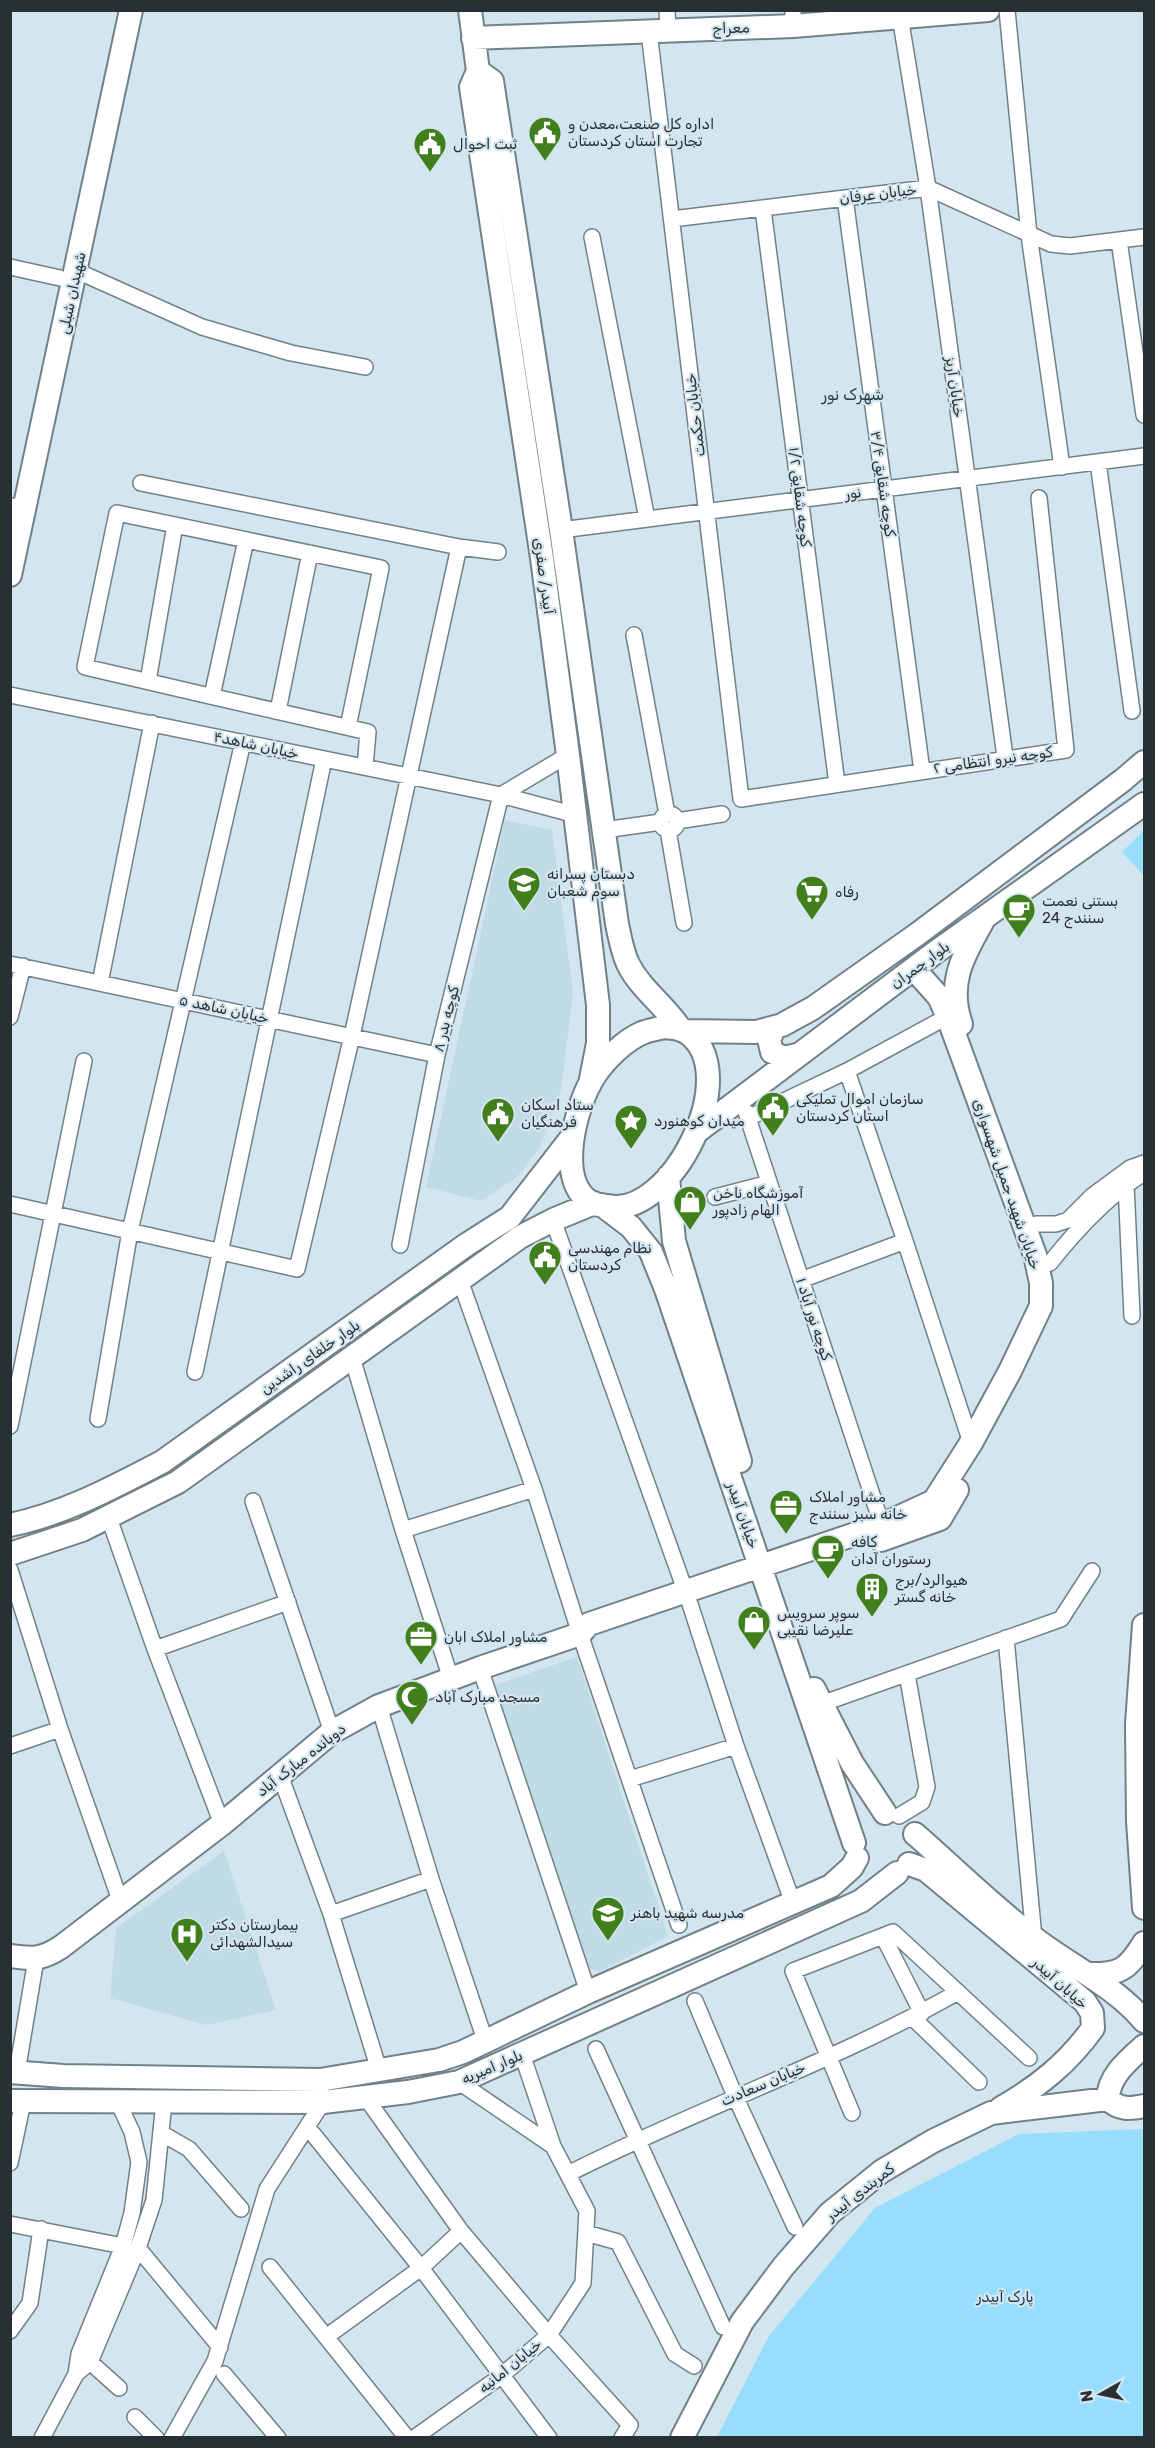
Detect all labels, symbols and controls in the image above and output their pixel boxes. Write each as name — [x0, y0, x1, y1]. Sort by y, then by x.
street label: معراج — [712, 18, 750, 40]
public building icon: اداره کل صنعت،معدن و تجارت استان کردستان — [527, 115, 563, 162]
place label: اداره کل صنعت،معدن و تجارت استان کردستان — [568, 115, 714, 150]
public building icon: ثبت احوال — [412, 126, 448, 173]
place label: ثبت احوال — [453, 135, 517, 153]
street label: خیابان عرفان — [838, 180, 918, 208]
street label: شهیدان شبلی — [54, 250, 90, 336]
street label: خیابان آریز — [942, 354, 968, 419]
street label: خیابان حکمت — [681, 372, 709, 458]
district label: شهرک نور — [821, 385, 884, 405]
street label: کوچه شقایق ۳/۴ — [867, 430, 899, 538]
street label: کوچه شقایق ۱/۲ — [785, 446, 815, 548]
street label: نور — [843, 483, 862, 503]
street label: آبیدر/ صفری — [530, 537, 558, 616]
street label: خیابان شاهد۴ — [212, 727, 300, 763]
street label: کوچه نیرو انتظامی ۲ — [932, 743, 1054, 778]
school or university icon: دبستان پسرانه سوم شعبان — [506, 865, 542, 912]
place label: دبستان پسرانه سوم شعبان — [547, 865, 635, 901]
supermarket icon: رفاه — [794, 874, 830, 921]
place label: رفاه — [835, 883, 859, 901]
cafe icon: بستنی نعمت سنندج 24 — [1001, 892, 1037, 939]
place label: بستنی نعمت سنندج 24 — [1042, 892, 1118, 929]
street label: بلوار چمران — [887, 937, 953, 993]
street label: کوچه بدر ۸ — [429, 984, 463, 1054]
street label: خیابان شاهد ۵ — [178, 991, 270, 1027]
public building icon: سازمان اموال تملیکی استان کردستان — [755, 1090, 791, 1137]
place label: سازمان اموال تملیکی استان کردستان — [796, 1090, 924, 1125]
public building icon: ستاد اسکان فرهنگیان — [480, 1096, 516, 1143]
place label: ستاد اسکان فرهنگیان — [521, 1096, 594, 1131]
street label: خیابان شهید جمیل شهسواری — [969, 1096, 1045, 1272]
place icon: میدان کوهنورد — [613, 1103, 649, 1150]
place label: میدان کوهنورد — [654, 1112, 744, 1130]
shop icon: آموزشگاه ناخن الهام زادپور — [672, 1184, 708, 1231]
place label: آموزشگاه ناخن الهام زادپور — [712, 1184, 804, 1220]
public building icon: نظام مهندسی کردستان — [527, 1239, 563, 1286]
place label: نظام مهندسی کردستان — [568, 1239, 652, 1274]
street label: کوچه نور آباد ۱ — [792, 1275, 836, 1363]
street label: بلوار خلفای راشدین — [257, 1316, 363, 1398]
street label: خیابان آبیدر — [723, 1478, 763, 1551]
office icon: مشاور املاک خانه سبز سنندج — [768, 1488, 804, 1535]
place label: مشاور املاک خانه سبز سنندج — [809, 1488, 907, 1525]
cafe icon: کافه رستوران آدان — [810, 1533, 846, 1580]
place label: کافه رستوران آدان — [851, 1533, 931, 1568]
building icon: هیوالرد/برج خانه گستر — [854, 1571, 890, 1618]
place label: هیوالرد/برج خانه گستر — [894, 1571, 968, 1606]
shop icon: سوپر سرویس علیرضا نقیبی — [736, 1604, 772, 1651]
place label: سوپر سرویس علیرضا نقیبی — [777, 1604, 860, 1639]
office icon: مشاور املاک ابان — [403, 1619, 439, 1666]
place label: مشاور املاک ابان — [444, 1628, 547, 1647]
mosque icon: مسجد مبارک آباد — [394, 1679, 430, 1726]
place label: مسجد مبارک آباد — [435, 1688, 540, 1706]
street label: دوبانده مبارک آباد — [253, 1720, 350, 1801]
school or university icon: مدرسه شهید باهنر — [590, 1895, 626, 1942]
place label: مدرسه شهید باهنر — [630, 1904, 744, 1922]
hospital icon: بیمارستان دکتر سیدالشهدائی — [169, 1916, 205, 1963]
place label: بیمارستان دکتر سیدالشهدائی — [209, 1916, 298, 1951]
street label: خیابان آبیدر — [1028, 1952, 1092, 2013]
street label: بلوار امیریه — [459, 2046, 525, 2088]
street label: خیابان سعادت — [718, 2058, 808, 2110]
street label: کمربندی آبیدر — [821, 2159, 898, 2225]
park label: پارک آبیدر — [975, 2288, 1034, 2307]
street label: خیابان امانیه — [475, 2335, 545, 2397]
north arrow — [1071, 2364, 1131, 2424]
text: N — [1076, 2389, 1097, 2403]

